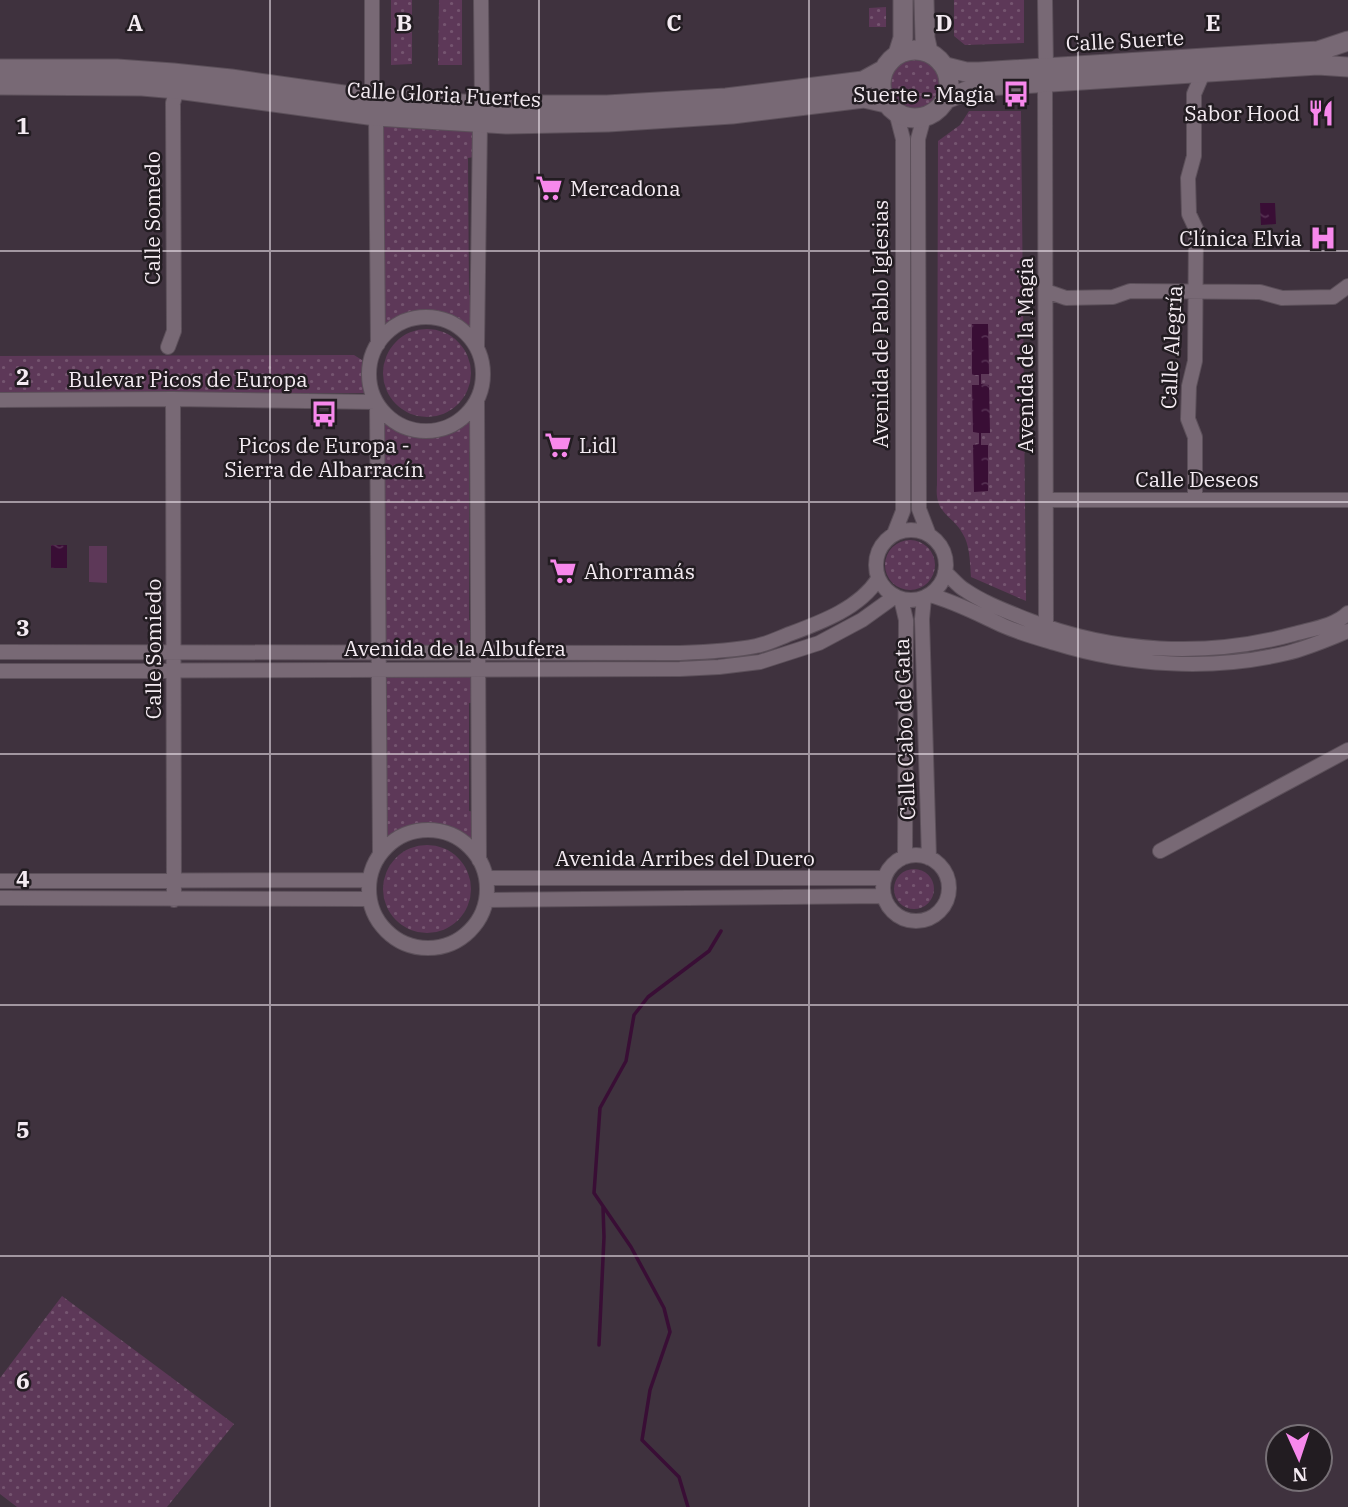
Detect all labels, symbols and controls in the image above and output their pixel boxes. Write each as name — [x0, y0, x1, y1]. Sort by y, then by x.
text: A — [127, 7, 143, 37]
text: B — [396, 7, 412, 37]
text: C — [666, 7, 682, 37]
text: D — [935, 7, 953, 37]
text: E — [1205, 7, 1221, 37]
street label: Calle Suerte — [1065, 23, 1185, 57]
street label: Calle Gloria Fuertes — [346, 75, 542, 113]
bus stop icon: Suerte - Magia — [1001, 79, 1031, 109]
place label: Suerte - Magia — [853, 80, 995, 108]
restaurant icon: Sabor Hood — [1306, 98, 1336, 128]
place label: Sabor Hood — [1184, 99, 1300, 127]
text: 1 — [16, 110, 30, 140]
street label: Calle Somedo — [138, 151, 166, 285]
supermarket icon: Mercadona — [534, 173, 564, 203]
place label: Mercadona — [570, 174, 681, 202]
street label: Avenida de Pablo Iglesias — [866, 200, 894, 448]
hospital icon: Clínica Elvia — [1308, 223, 1338, 253]
place label: Clínica Elvia — [1179, 224, 1302, 252]
street label: Avenida de la Magia — [1011, 257, 1039, 453]
street label: Calle Alegría — [1154, 284, 1188, 410]
text: 2 — [16, 361, 30, 391]
street label: Bulevar Picos de Europa — [68, 365, 308, 393]
bus stop icon: Picos de Europa - Sierra de Albarracín — [309, 399, 339, 429]
supermarket icon: Lidl — [543, 430, 573, 460]
place label: Picos de Europa - Sierra de Albarracín — [224, 431, 424, 483]
place label: Lidl — [579, 431, 617, 459]
street label: Calle Deseos — [1135, 465, 1259, 493]
supermarket icon: Ahorramás — [548, 556, 578, 586]
place label: Ahorramás — [584, 557, 695, 585]
street label: Calle Somiedo — [139, 579, 167, 719]
text: 3 — [16, 612, 30, 642]
street label: Avenida de la Albufera — [344, 634, 566, 662]
street label: Calle Cabo de Gata — [887, 637, 921, 821]
street label: Avenida Arribes del Duero — [555, 844, 815, 872]
text: 4 — [16, 863, 30, 893]
text: 5 — [16, 1114, 30, 1144]
text: 6 — [16, 1365, 30, 1395]
north arrow — [1264, 1423, 1334, 1493]
text: N — [1292, 1463, 1308, 1487]

